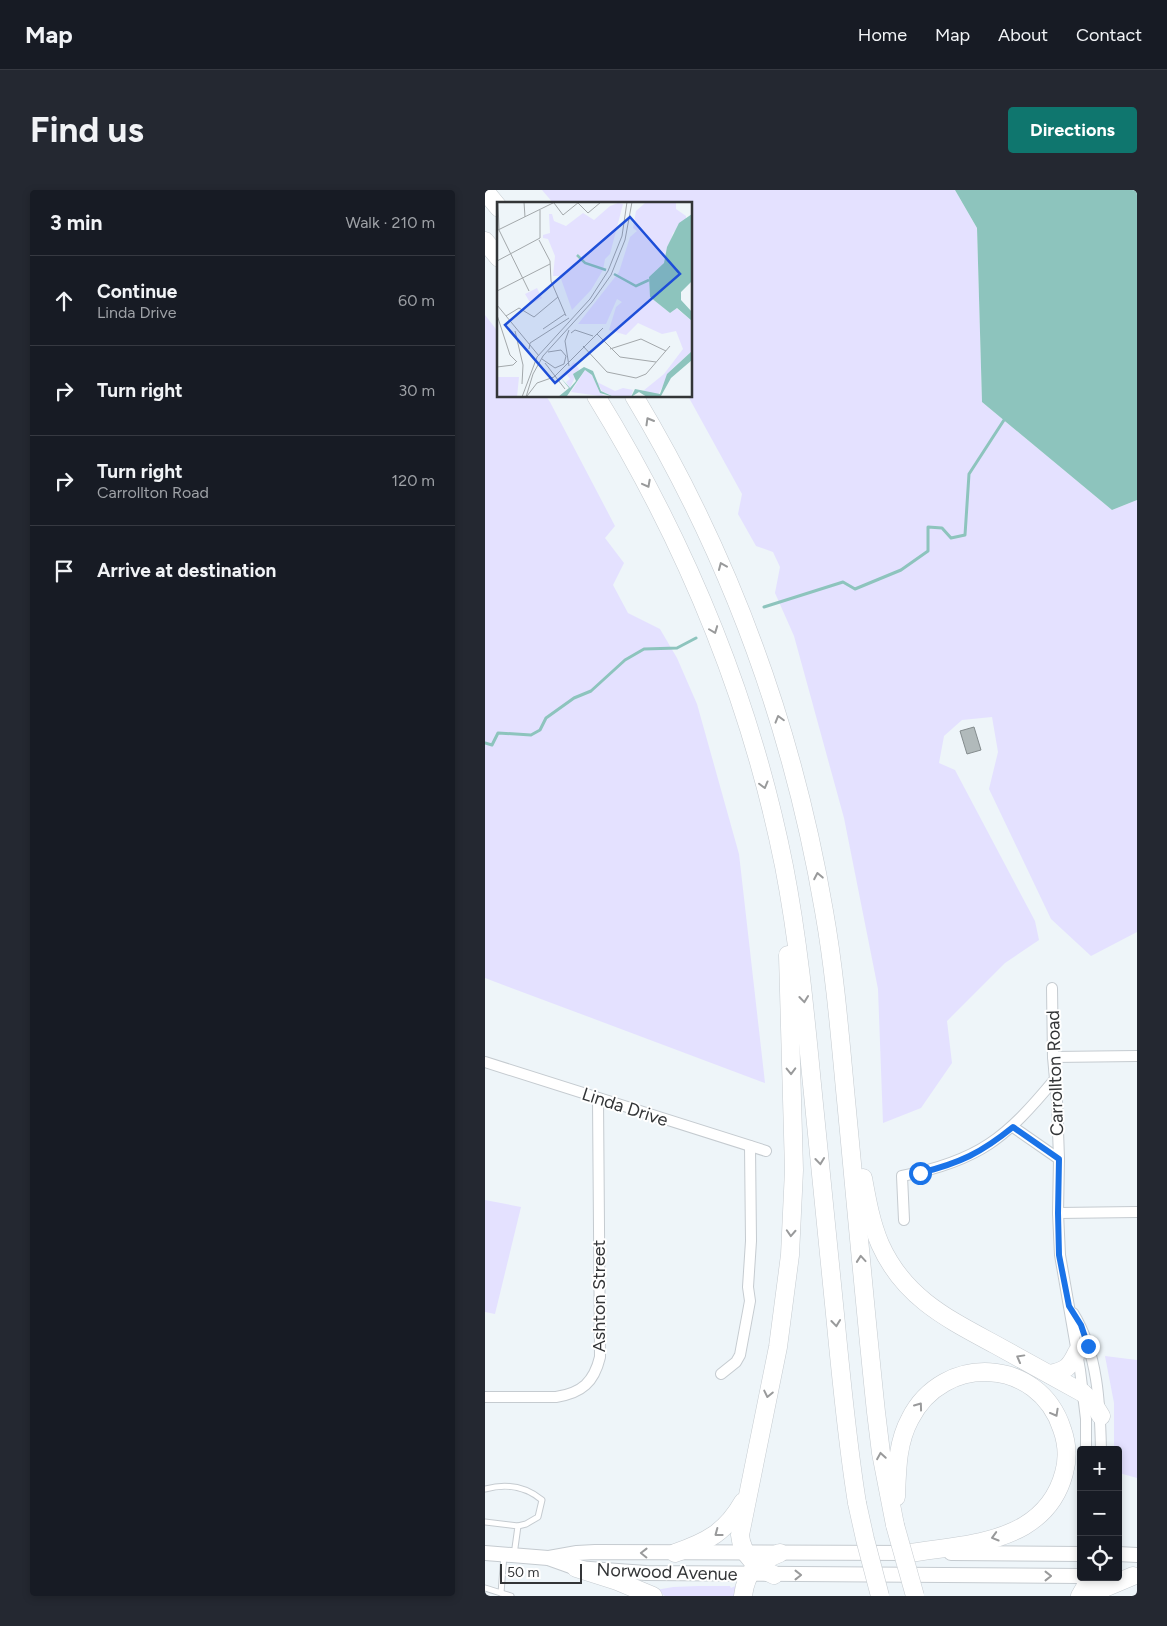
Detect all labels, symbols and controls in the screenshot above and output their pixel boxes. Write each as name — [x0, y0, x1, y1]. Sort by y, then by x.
text: Map — [25, 20, 73, 49]
text: Home — [858, 24, 907, 46]
text: Map — [935, 24, 970, 46]
text: About — [998, 24, 1048, 46]
text: Contact — [1076, 24, 1142, 46]
button: Directions — [1008, 107, 1137, 153]
text: Find us — [30, 109, 144, 151]
inset map — [497, 202, 693, 398]
text: 3 min — [50, 210, 102, 235]
text: Walk · 210 m — [346, 213, 435, 232]
text: Continue — [97, 280, 177, 303]
icon: ahead — [50, 287, 78, 315]
text: 60 m — [398, 291, 435, 310]
text: Linda Drive — [97, 303, 176, 322]
icon: right — [50, 377, 78, 405]
text: Turn right — [97, 379, 183, 402]
text: 30 m — [398, 381, 435, 400]
one-way arrow — [646, 418, 656, 427]
text: Turn right — [97, 460, 183, 483]
icon: right — [50, 467, 78, 495]
text: 120 m — [392, 471, 435, 490]
one-way arrow — [640, 479, 650, 488]
text: Carrollton Road — [97, 483, 209, 502]
icon: arrive — [50, 557, 78, 585]
text: Arrive at destination — [97, 559, 276, 582]
one-way arrow — [718, 562, 729, 571]
one-way arrow — [708, 625, 718, 634]
one-way arrow — [774, 715, 784, 723]
one-way arrow — [758, 780, 769, 789]
one-way arrow — [813, 872, 823, 881]
one-way arrow — [798, 995, 809, 1003]
street label: Carrollton Road — [1042, 1010, 1068, 1136]
one-way arrow — [786, 1067, 797, 1075]
street label: Linda Drive — [579, 1083, 671, 1131]
one-way arrow — [814, 1157, 825, 1165]
route start — [909, 1162, 932, 1185]
one-way arrow — [786, 1229, 797, 1237]
street label: Ashton Street — [588, 1239, 610, 1352]
one-way arrow — [856, 1255, 867, 1263]
one-way arrow — [830, 1319, 841, 1327]
route end — [1077, 1335, 1100, 1358]
one-way arrow — [1016, 1354, 1025, 1364]
one-way arrow — [763, 1389, 774, 1398]
one-way arrow — [913, 1402, 922, 1412]
one-way arrow — [1049, 1407, 1059, 1416]
map controls — [1077, 1446, 1122, 1581]
button: + — [1077, 1446, 1122, 1491]
one-way arrow — [877, 1451, 887, 1460]
button: − — [1077, 1491, 1122, 1536]
one-way arrow — [715, 1527, 724, 1535]
one-way arrow — [991, 1532, 1000, 1542]
button: locate — [1077, 1536, 1122, 1581]
one-way arrow — [640, 1548, 648, 1558]
street label: Norwood Avenue — [596, 1559, 738, 1585]
scale bar — [500, 1561, 583, 1584]
text: 50 m — [507, 1564, 539, 1581]
one-way arrow — [794, 1570, 802, 1580]
one-way arrow — [1044, 1571, 1052, 1581]

